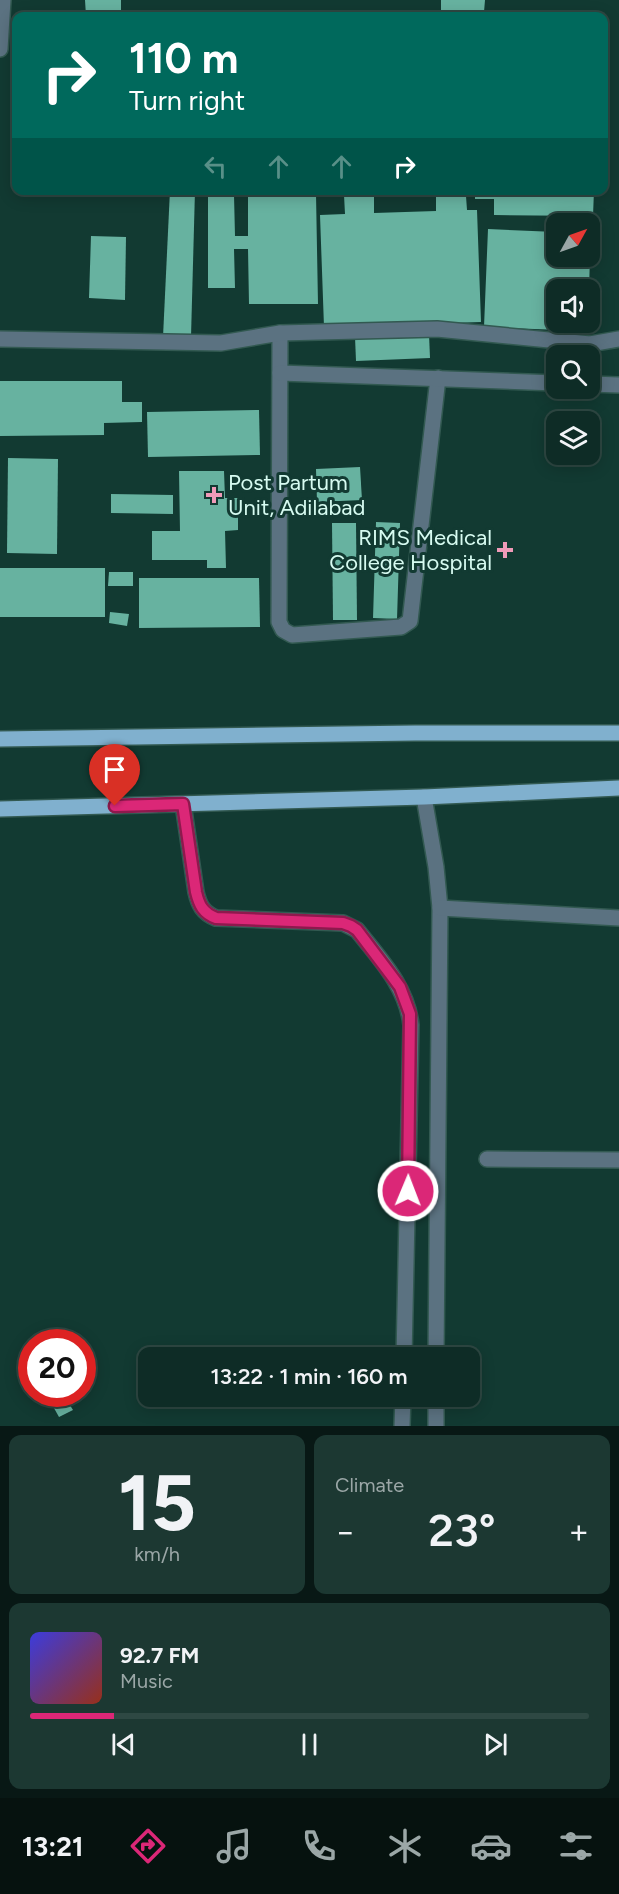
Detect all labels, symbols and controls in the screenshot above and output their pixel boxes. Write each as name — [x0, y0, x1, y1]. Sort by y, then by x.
text: 110 m — [129, 33, 238, 84]
icon: right — [30, 36, 108, 114]
text: Turn right — [129, 84, 245, 117]
icon: left — [199, 150, 232, 183]
icon: ahead — [262, 150, 295, 183]
icon: ahead — [325, 150, 358, 183]
icon: right — [388, 150, 421, 183]
north arrow — [546, 213, 600, 267]
map controls — [546, 213, 600, 465]
button: sound — [546, 279, 600, 333]
button: search — [546, 345, 600, 399]
button: layers — [546, 411, 600, 465]
place label: Post Partum Unit, Adilabad — [228, 469, 365, 521]
marker: Post Partum Unit, Adilabad — [205, 486, 223, 504]
place label: RIMS Medical College Hospital — [329, 524, 492, 576]
marker: RIMS Medical College Hospital — [496, 541, 514, 559]
pin — [89, 744, 140, 806]
icon: arrive — [98, 753, 131, 786]
position arrow — [376, 1159, 440, 1223]
speed limit sign: 20 — [18, 1329, 96, 1407]
text: 13:22 · 1 min · 160 m — [210, 1363, 408, 1390]
text: 15 — [118, 1456, 196, 1550]
text: Climate — [335, 1473, 404, 1497]
text: 23° — [428, 1503, 496, 1557]
text: − — [335, 1512, 356, 1551]
text: + — [568, 1512, 589, 1551]
text: km/h — [134, 1542, 180, 1566]
text: 92.7 FM — [120, 1642, 199, 1669]
text: Music — [120, 1669, 173, 1693]
icon: previous — [107, 1728, 140, 1761]
icon: pause — [293, 1728, 326, 1761]
icon: next — [479, 1728, 512, 1761]
icon: directions — [127, 1825, 169, 1867]
icon: music — [213, 1825, 255, 1867]
icon: phone — [298, 1825, 340, 1867]
icon: climate — [384, 1825, 426, 1867]
icon: car — [470, 1825, 512, 1867]
icon: filters — [555, 1825, 597, 1867]
text: 13:21 — [22, 1830, 83, 1863]

